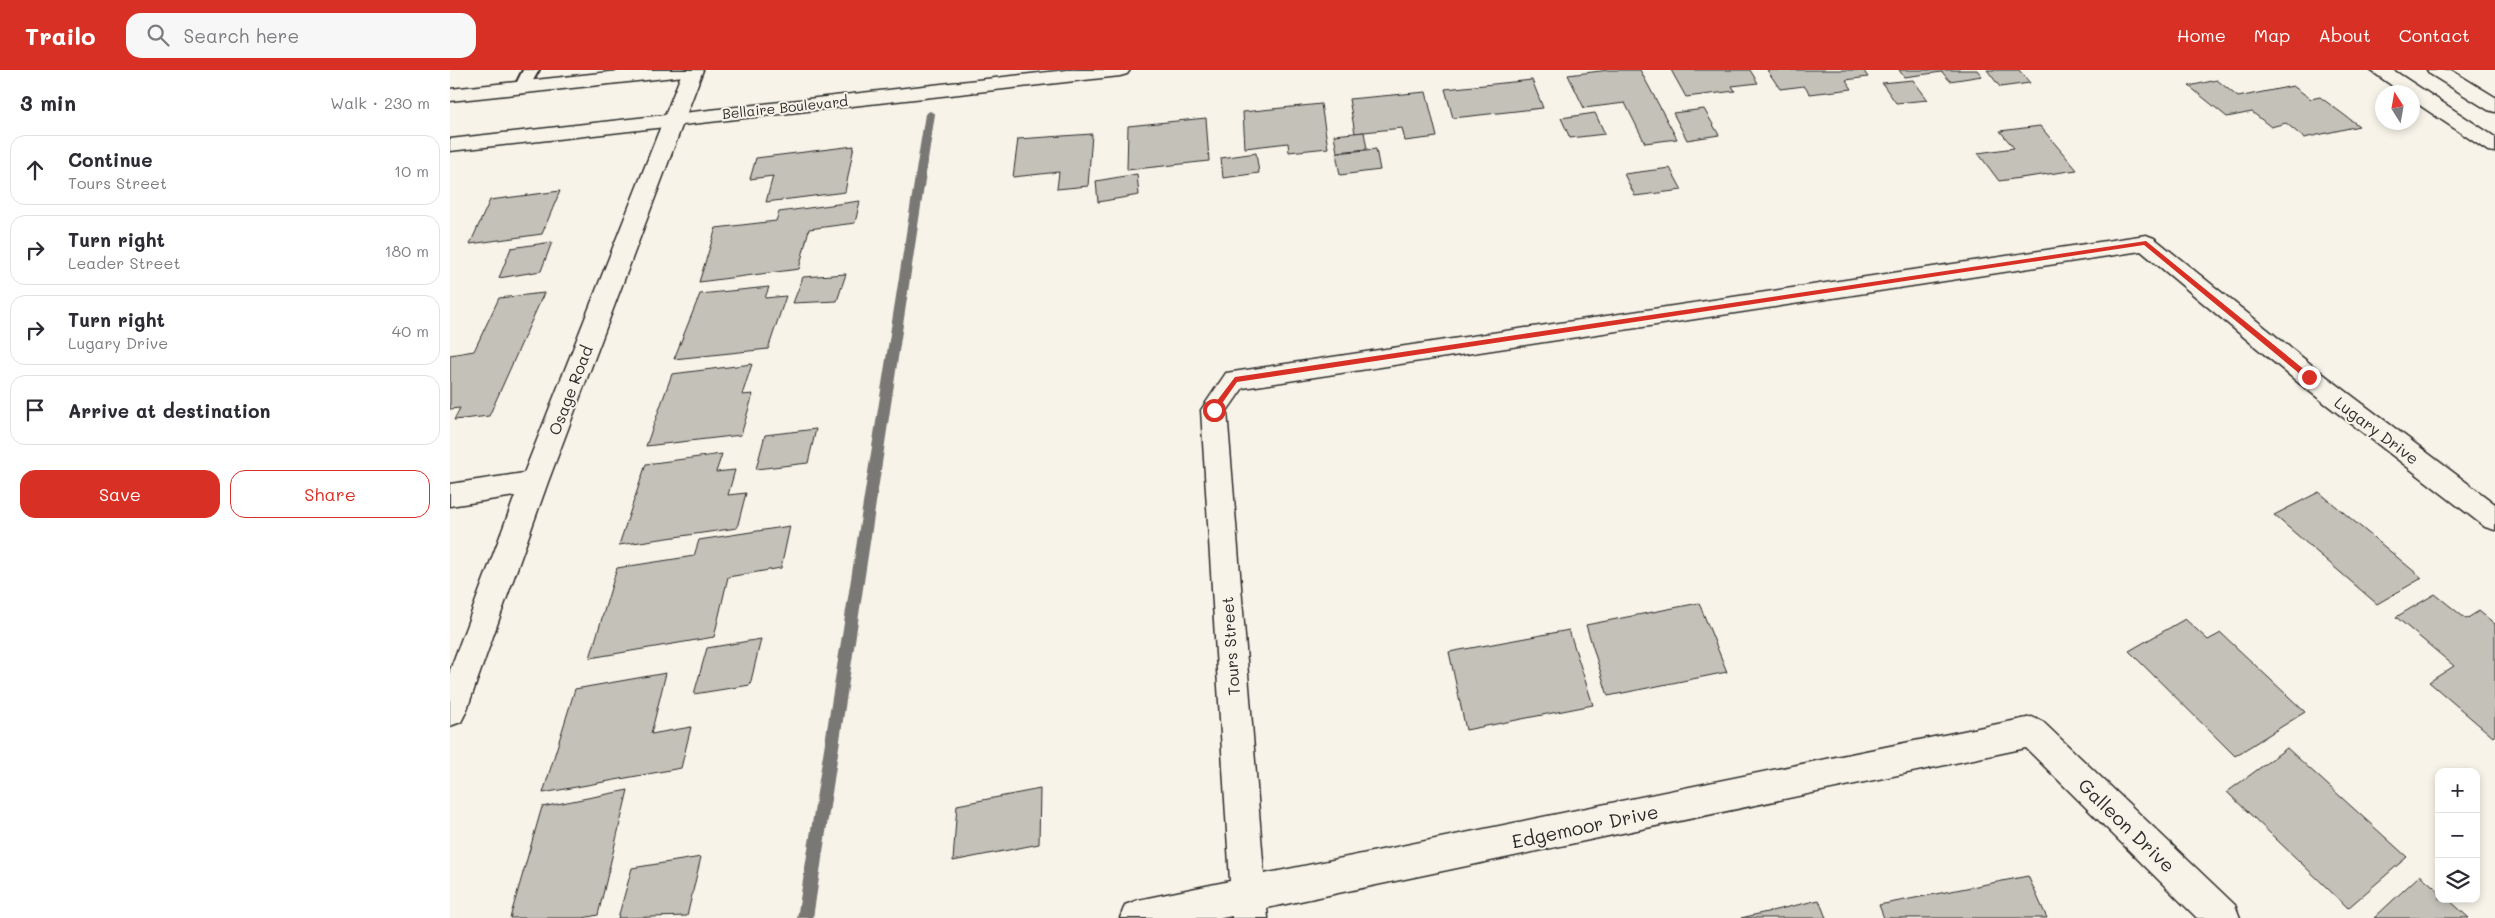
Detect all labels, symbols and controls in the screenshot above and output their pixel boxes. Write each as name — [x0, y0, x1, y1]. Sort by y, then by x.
search box — [126, 13, 476, 58]
text: Trailo — [25, 20, 96, 51]
icon: search — [144, 21, 172, 49]
text: Search here — [184, 23, 299, 48]
text: Home — [2177, 23, 2226, 47]
text: Map — [2254, 23, 2290, 47]
text: About — [2318, 23, 2371, 47]
text: Contact — [2399, 23, 2470, 47]
north arrow — [2375, 85, 2420, 130]
text: 3 min — [20, 89, 76, 116]
street label: Bellaire Boulevard — [721, 91, 849, 123]
text: Walk · 230 m — [330, 92, 430, 113]
text: Continue — [68, 147, 153, 172]
icon: ahead — [21, 156, 49, 184]
text: 10 m — [394, 160, 429, 181]
text: Tours Street — [68, 172, 167, 193]
text: Turn right — [68, 227, 165, 252]
icon: right — [21, 236, 49, 264]
text: 180 m — [384, 240, 429, 261]
text: Leader Street — [68, 252, 180, 273]
text: Turn right — [68, 307, 165, 332]
icon: right — [21, 316, 49, 344]
text: 40 m — [392, 320, 429, 341]
text: Lugary Drive — [68, 332, 168, 353]
street label: Osage Road — [543, 342, 597, 438]
route end — [2298, 366, 2321, 389]
street label: Lugary Drive — [2331, 391, 2423, 469]
icon: arrive — [21, 396, 49, 424]
text: Arrive at destination — [68, 398, 271, 423]
route start — [1203, 399, 1226, 422]
button: Save — [20, 470, 220, 518]
button: Share — [230, 470, 430, 518]
street label: Tours Street — [1216, 596, 1244, 696]
map controls — [2435, 768, 2480, 903]
button: + — [2435, 768, 2480, 813]
street label: Galleon Drive — [2073, 772, 2181, 878]
street label: Edgemoor Drive — [1509, 798, 1661, 854]
button: − — [2435, 813, 2480, 858]
button: layers — [2435, 858, 2480, 903]

